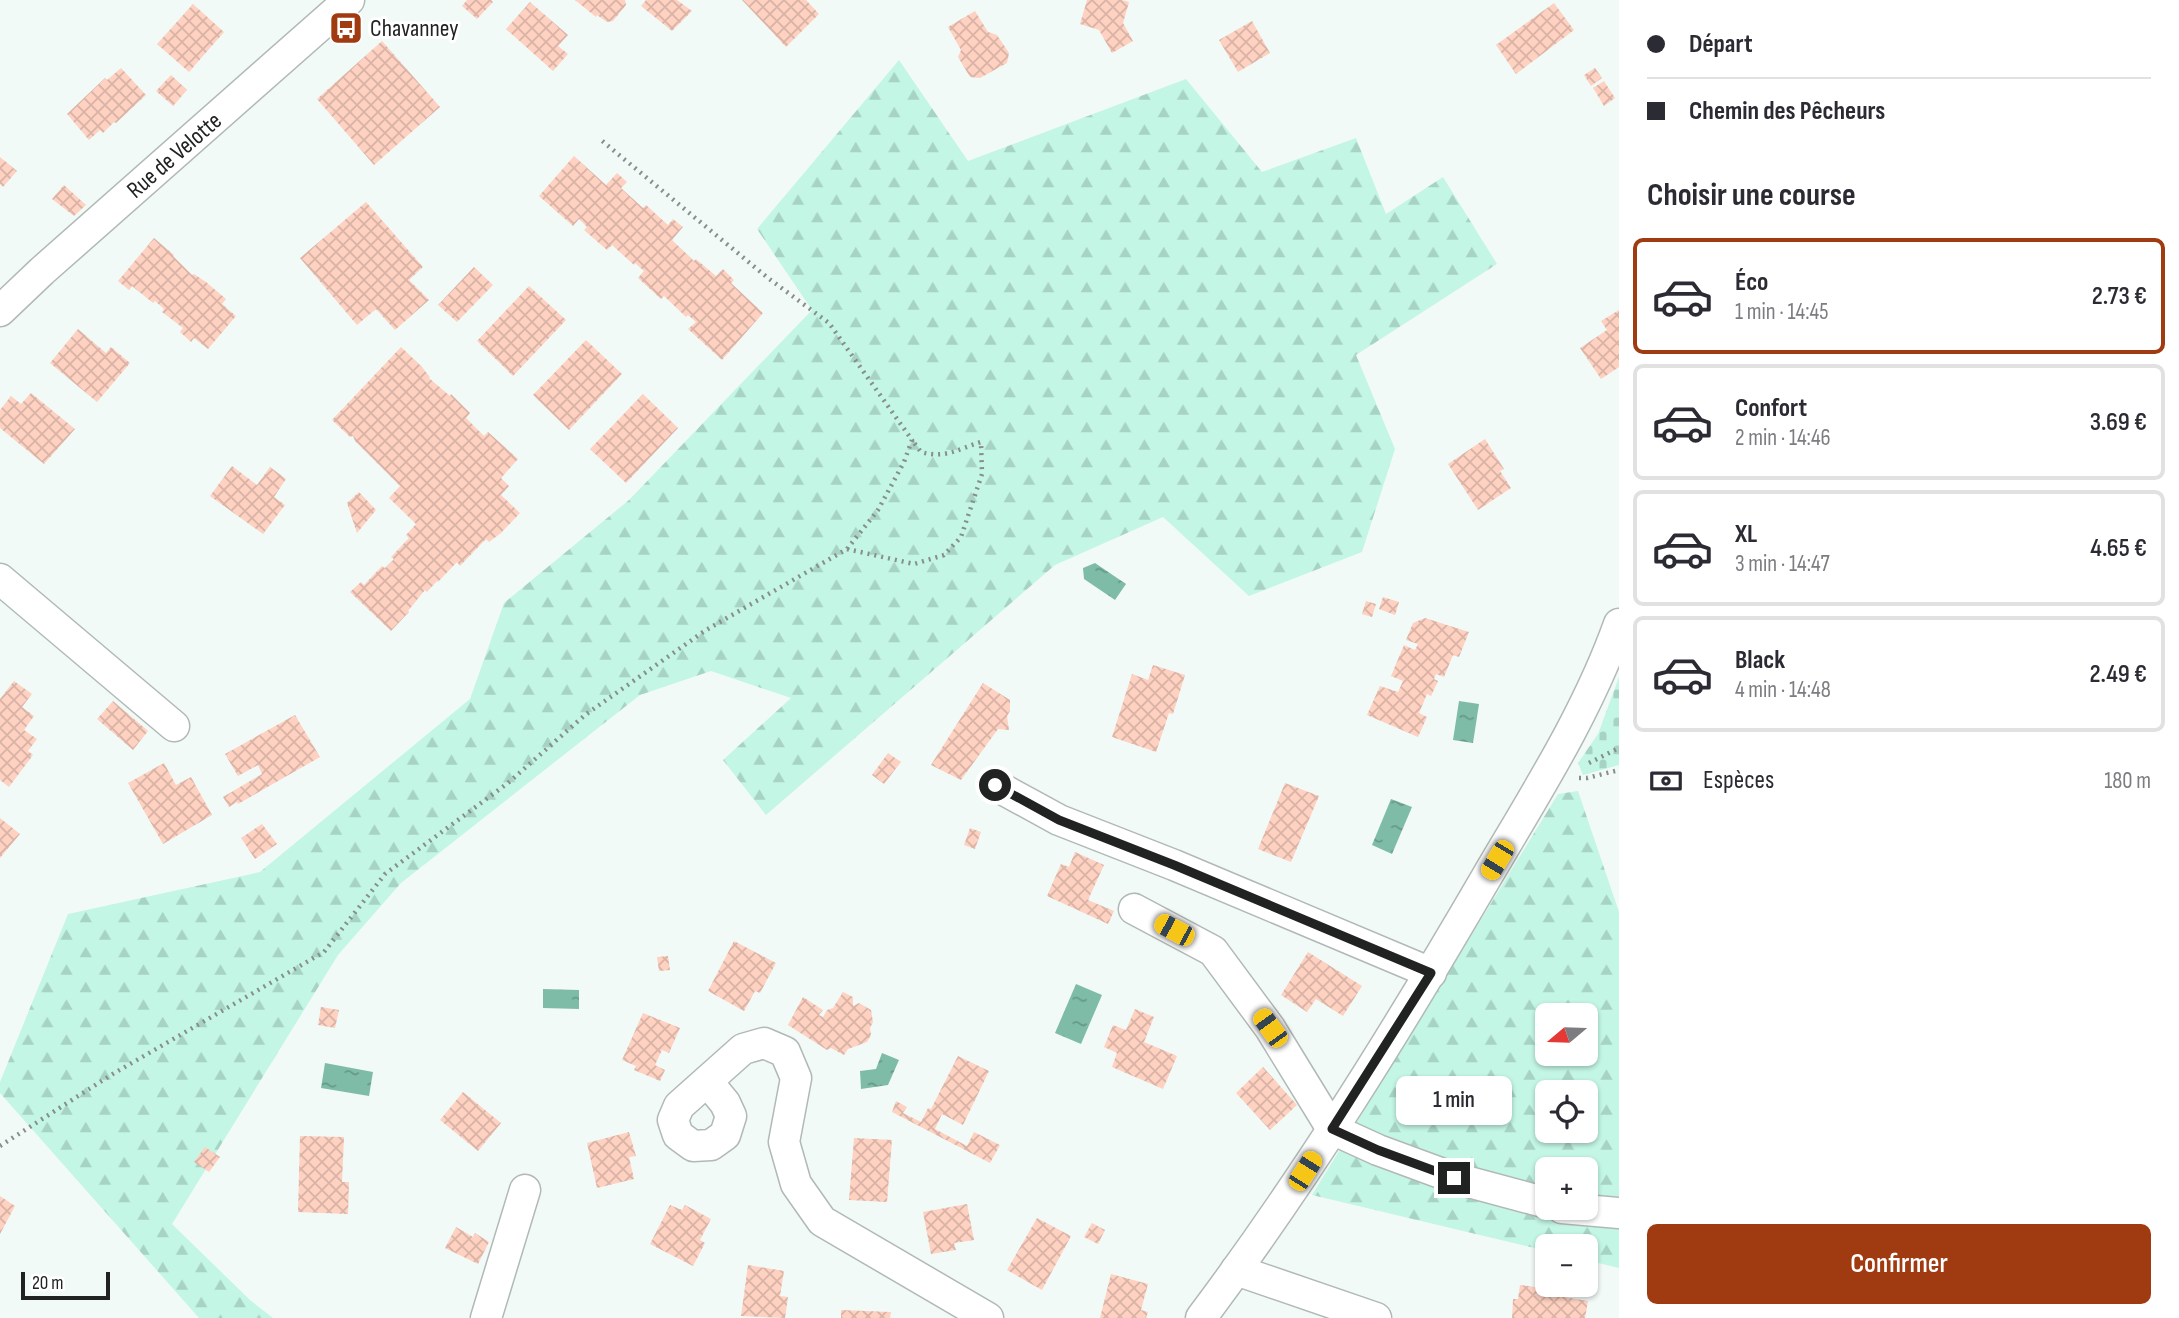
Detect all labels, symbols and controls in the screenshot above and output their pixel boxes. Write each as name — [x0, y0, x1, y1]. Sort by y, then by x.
bus stop icon: Chavanney — [327, 9, 365, 47]
place label: Chavanney — [370, 14, 458, 43]
text: Départ — [1689, 29, 1752, 60]
text: Chemin des Pêcheurs — [1689, 96, 1885, 127]
street label: Rue de Velotte — [121, 106, 228, 204]
text: Choisir une course — [1647, 176, 1856, 215]
icon: car — [1651, 265, 1714, 328]
text: Éco — [1735, 267, 1768, 298]
text: 2.73 € — [2092, 281, 2147, 312]
text: 1 min · 14:45 — [1735, 298, 1828, 326]
icon: car — [1651, 391, 1714, 454]
text: Confort — [1735, 393, 1807, 424]
text: 3.69 € — [2090, 407, 2147, 438]
text: 2 min · 14:46 — [1735, 424, 1831, 452]
icon: car — [1651, 517, 1714, 580]
text: XL — [1735, 519, 1757, 550]
text: 4.65 € — [2090, 533, 2147, 564]
text: 3 min · 14:47 — [1735, 550, 1830, 578]
icon: car — [1651, 643, 1714, 706]
text: Black — [1735, 645, 1785, 676]
text: 2.49 € — [2089, 659, 2147, 690]
text: 4 min · 14:48 — [1735, 676, 1831, 704]
icon: cash — [1647, 762, 1685, 800]
text: Espèces — [1703, 765, 1774, 796]
text: 180 m — [2104, 767, 2151, 795]
route start — [979, 769, 1011, 801]
car — [1478, 837, 1517, 883]
car — [1151, 911, 1198, 949]
north arrow — [1535, 1003, 1598, 1066]
map controls — [1535, 1003, 1598, 1297]
car — [1250, 1005, 1291, 1051]
callout: 1 min — [1396, 1076, 1512, 1126]
button: locate — [1535, 1080, 1598, 1143]
text: 1 min — [1433, 1086, 1475, 1114]
car — [1285, 1148, 1326, 1194]
button: + — [1535, 1157, 1598, 1220]
route end — [1438, 1162, 1470, 1194]
button: Confirmer — [1647, 1224, 2151, 1304]
button: − — [1535, 1234, 1598, 1297]
scale bar — [21, 1269, 110, 1301]
text: 20 m — [32, 1272, 64, 1295]

